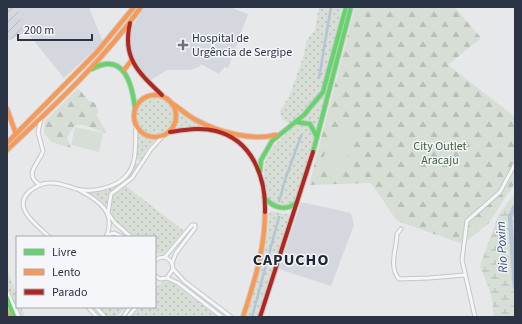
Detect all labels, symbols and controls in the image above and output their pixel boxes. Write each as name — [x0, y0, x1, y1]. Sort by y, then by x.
scale bar — [18, 16, 92, 42]
text: 200 m — [24, 22, 54, 39]
place label: Hospital de Urgência de Sergipe — [192, 30, 292, 61]
marker: Hospital de Urgência de Sergipe — [177, 39, 189, 51]
park label: City Outlet Aracaju — [413, 138, 467, 169]
water label: Rio Poxim — [492, 221, 512, 273]
legend — [16, 236, 156, 308]
text: Livre — [52, 244, 76, 261]
district label: CAPUCHO — [253, 249, 329, 271]
text: Lento — [52, 264, 81, 281]
text: Parado — [52, 284, 87, 301]

